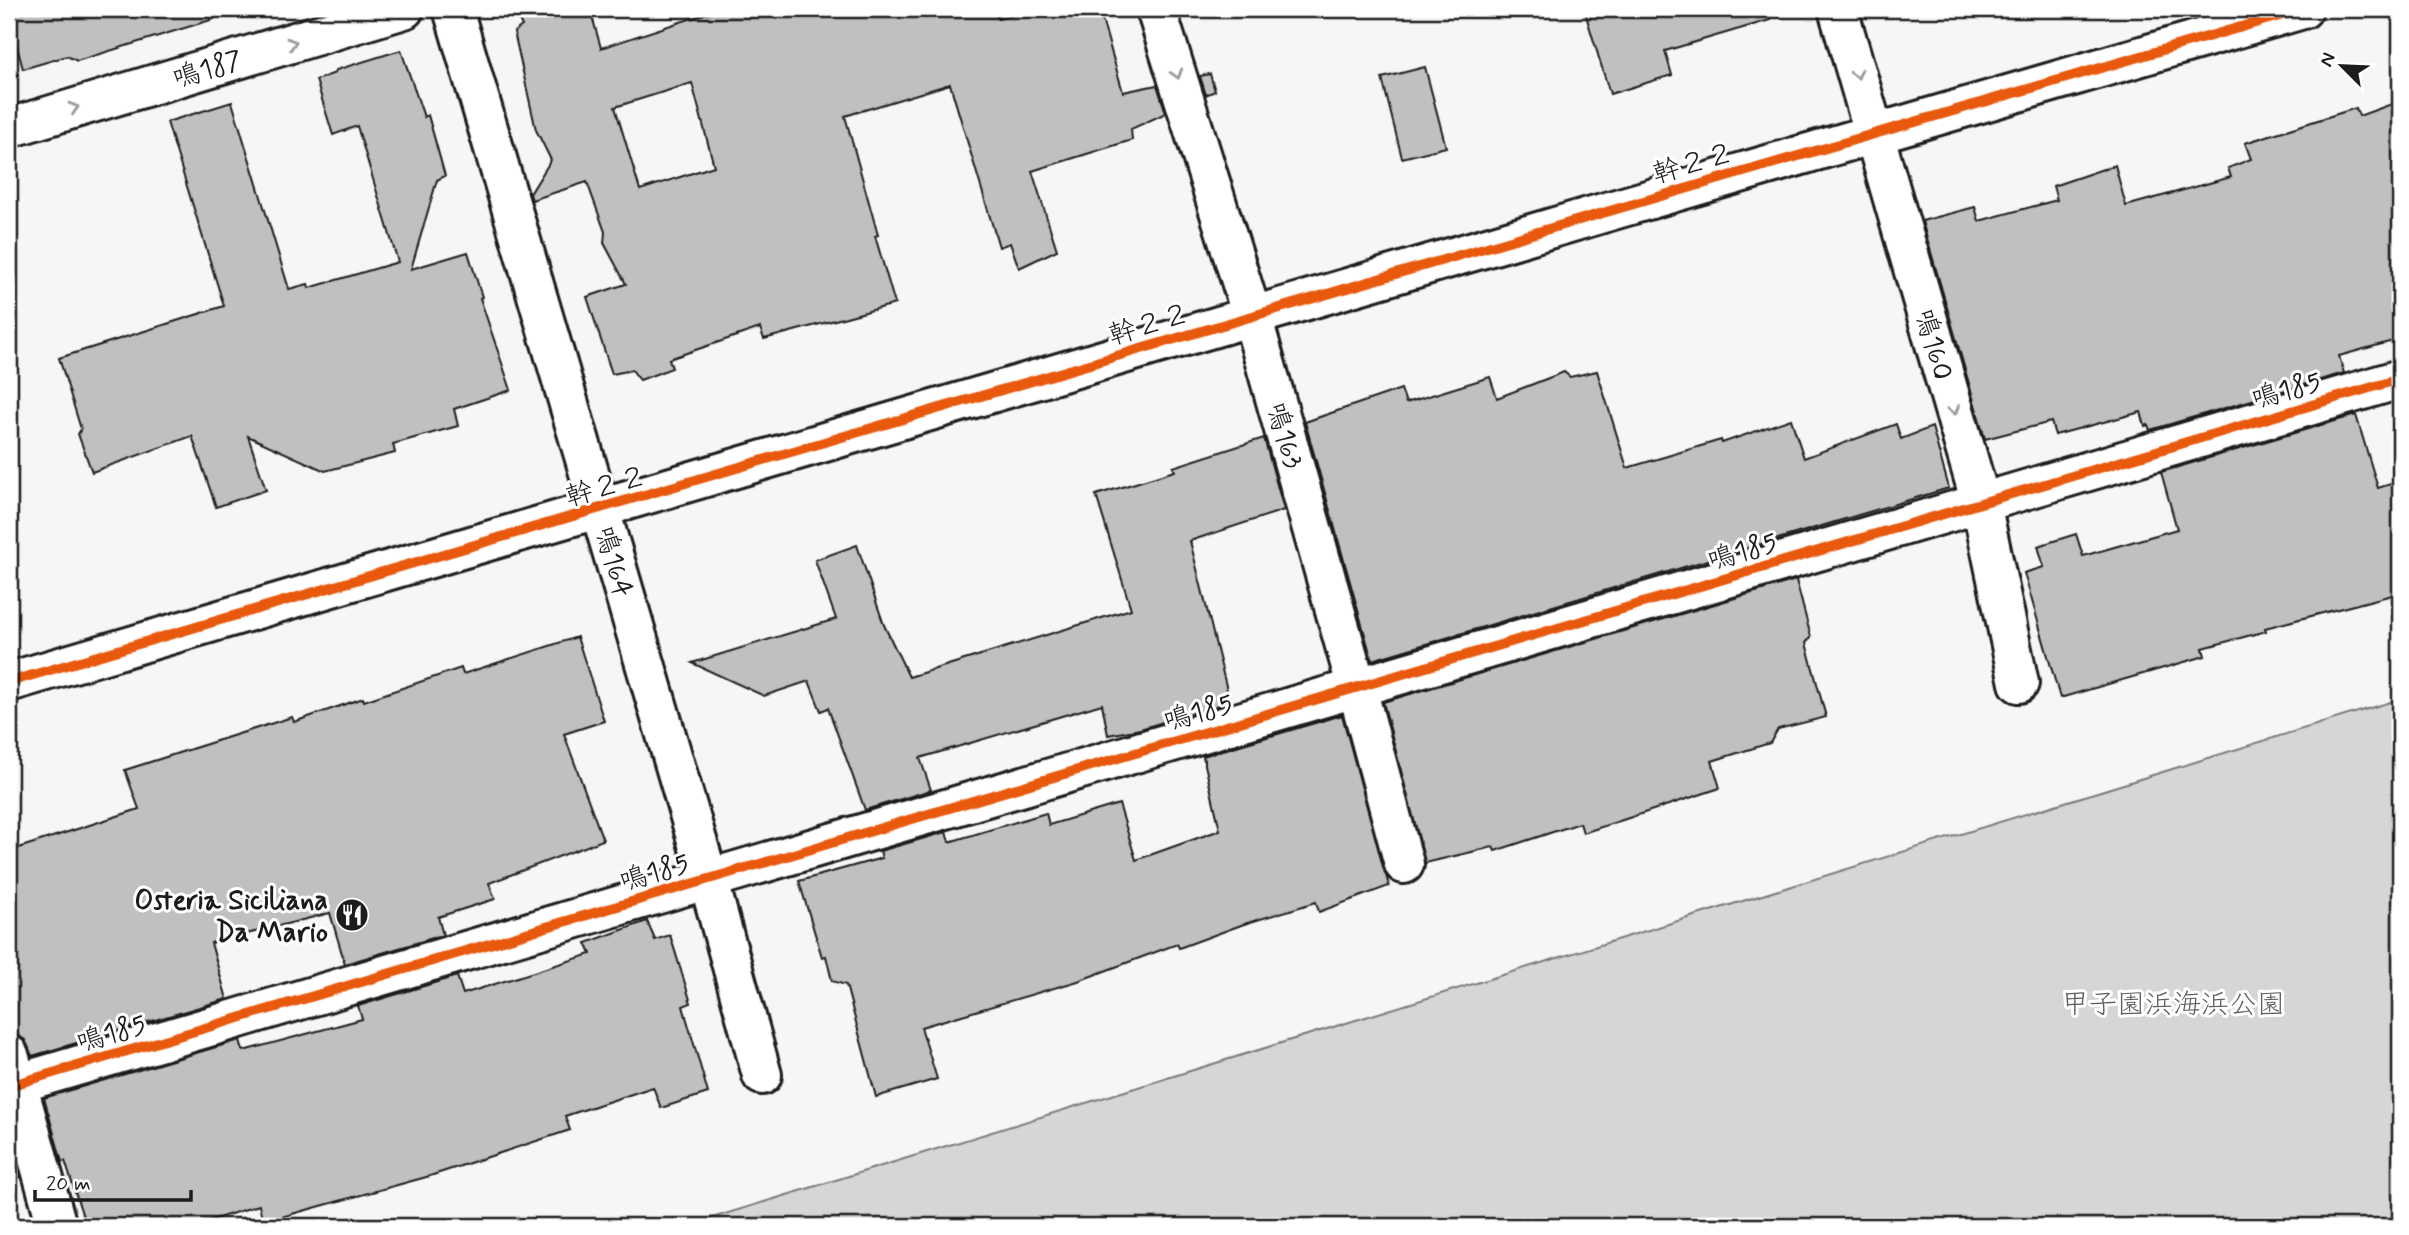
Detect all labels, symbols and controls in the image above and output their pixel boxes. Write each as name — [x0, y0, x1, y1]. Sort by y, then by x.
north arrow — [2308, 32, 2378, 102]
one-way arrow — [286, 36, 298, 51]
street label: 鳴187 — [168, 42, 247, 99]
text: N — [2314, 49, 2342, 71]
one-way arrow — [1168, 68, 1183, 80]
one-way arrow — [1848, 68, 1863, 80]
one-way arrow — [68, 102, 80, 117]
street label: 幹２２ — [1648, 135, 1739, 194]
street label: 幹２２ — [1104, 295, 1195, 355]
street label: 鳴160 — [1905, 305, 1960, 385]
street label: 鳴185 — [2247, 364, 2326, 419]
street label: 鳴163 — [1257, 398, 1311, 473]
one-way arrow — [1946, 404, 1961, 416]
street label: 幹２２ — [561, 458, 652, 517]
street label: 鳴164 — [585, 522, 640, 602]
street label: 鳴185 — [1703, 524, 1782, 581]
street label: 鳴185 — [1159, 686, 1238, 741]
street label: 鳴185 — [615, 845, 694, 902]
place label: Osteria Siciliana Da Mario — [134, 883, 328, 952]
restaurant icon: Osteria Siciliana Da Mario — [333, 896, 371, 934]
park label: 甲子園浜海浜公園 — [2061, 987, 2285, 1024]
street label: 鳴185 — [72, 1006, 151, 1063]
scale bar — [35, 1158, 191, 1202]
text: 20 m — [46, 1170, 91, 1198]

